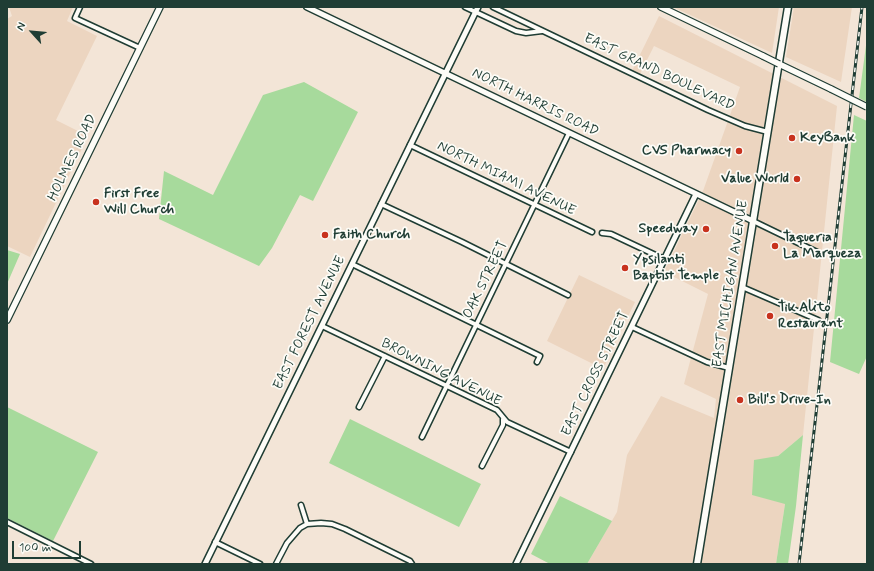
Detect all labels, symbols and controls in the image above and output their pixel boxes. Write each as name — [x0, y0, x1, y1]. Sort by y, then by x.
north arrow — [12, 12, 52, 52]
text: N — [13, 20, 29, 33]
street label: EAST GRAND BOULEVARD — [581, 31, 737, 115]
street label: NORTH HARRIS ROAD — [469, 65, 601, 141]
street label: HOLMES ROAD — [45, 112, 101, 204]
place label: KeyBank — [800, 130, 855, 146]
marker: KeyBank — [787, 133, 797, 143]
street label: NORTH MIAMI AVENUE — [434, 138, 578, 220]
place label: CVS Pharmacy — [642, 143, 731, 159]
marker: CVS Pharmacy — [734, 146, 744, 156]
place label: Value World — [721, 171, 789, 187]
marker: Value World — [792, 174, 802, 184]
place label: First Free Will Church — [104, 186, 174, 218]
marker: First Free Will Church — [91, 197, 101, 207]
street label: EAST MICHIGAN AVENUE — [709, 199, 753, 369]
place label: Speedway — [638, 221, 698, 237]
marker: Speedway — [701, 224, 711, 234]
place label: Faith Church — [333, 227, 410, 243]
marker: Faith Church — [320, 230, 330, 240]
place label: Taqueria La Marqueza — [783, 230, 861, 262]
street label: OAK STREET — [460, 238, 512, 322]
marker: Taqueria La Marqueza — [770, 241, 780, 251]
place label: Ypsilanti Baptist Temple — [633, 252, 719, 284]
street label: EAST FOREST AVENUE — [270, 253, 350, 393]
marker: Ypsilanti Baptist Temple — [620, 263, 630, 273]
place label: Tik Alito Restaurant — [778, 300, 843, 332]
street label: EAST CROSS STREET — [558, 309, 634, 439]
marker: Tik Alito Restaurant — [765, 311, 775, 321]
street label: BROWNING AVENUE — [378, 335, 504, 411]
place label: Bill's Drive-In — [748, 392, 831, 408]
marker: Bill's Drive-In — [735, 395, 745, 405]
scale bar — [14, 533, 83, 559]
text: 100 m — [19, 540, 51, 556]

